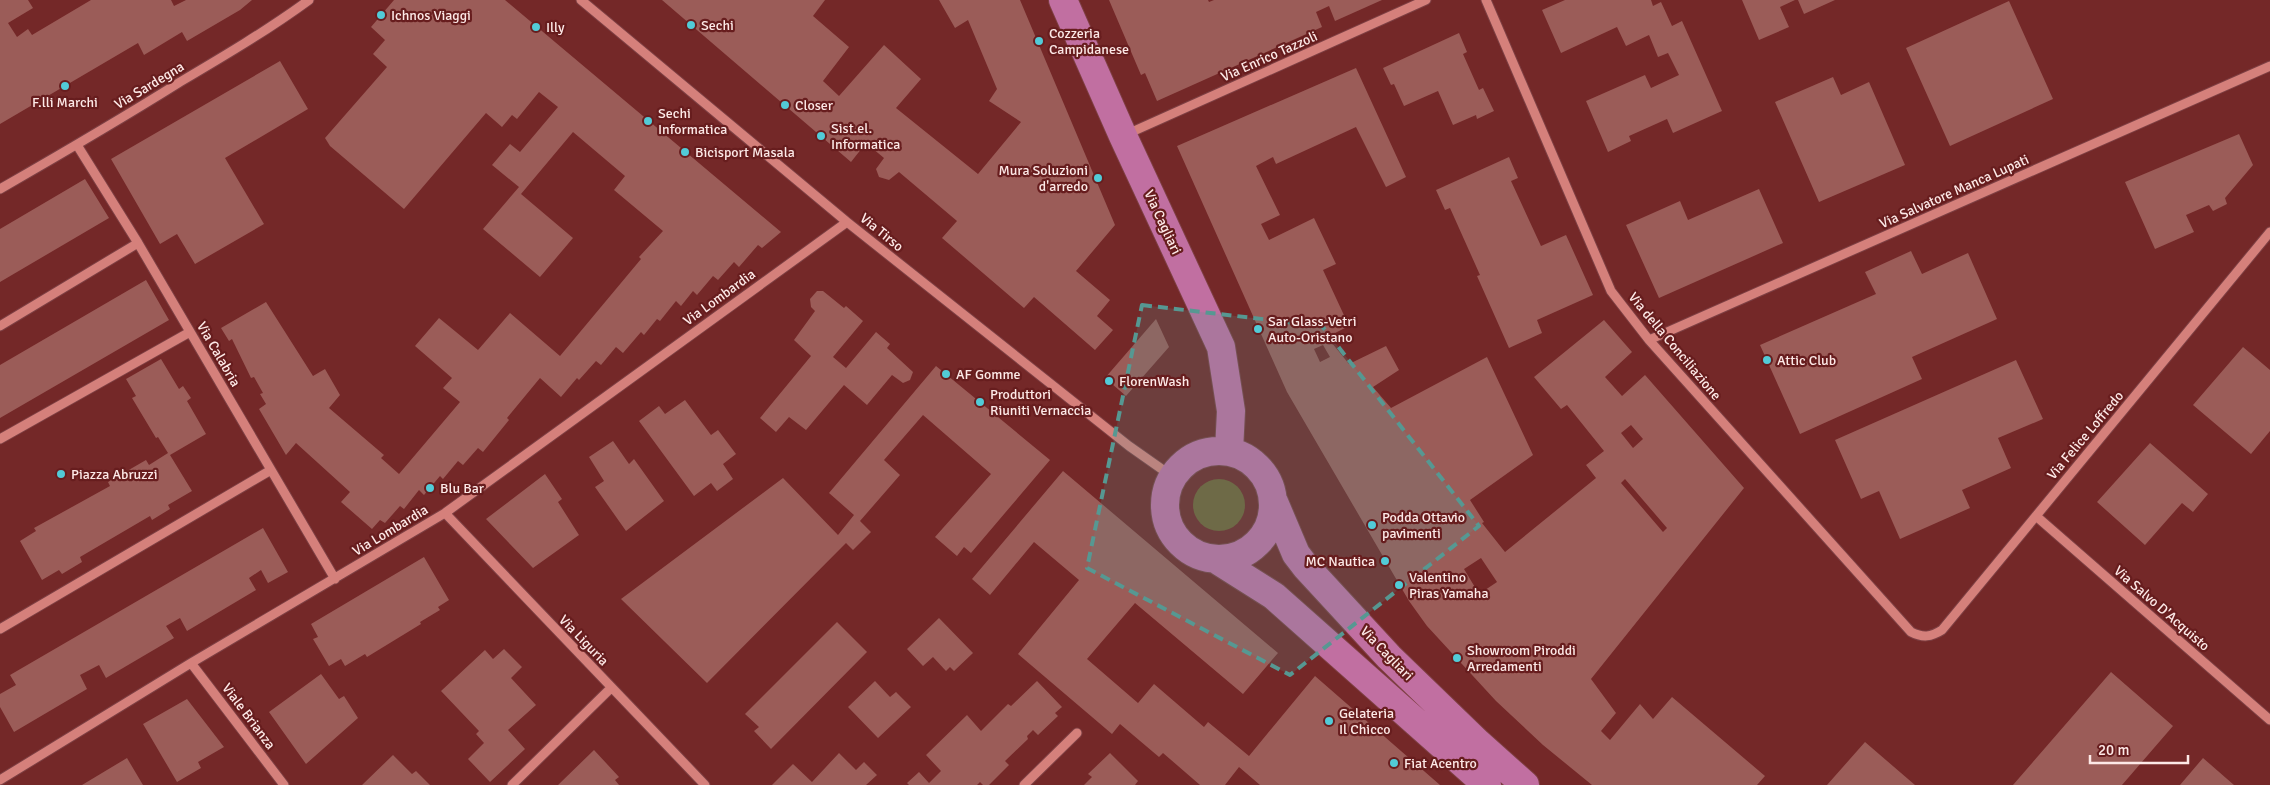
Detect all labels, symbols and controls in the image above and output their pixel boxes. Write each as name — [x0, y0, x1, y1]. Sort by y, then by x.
place label: Ichnos Viaggi — [391, 7, 471, 24]
marker: Ichnos Viaggi — [375, 9, 387, 21]
place label: Sechi — [701, 17, 734, 34]
place label: Illy — [546, 19, 565, 36]
marker: Sechi — [685, 19, 697, 31]
marker: Illy — [530, 21, 542, 33]
place label: Cozzeria Campidanese — [1049, 25, 1129, 58]
street label: Via Enrico Tazzoli — [1218, 28, 1320, 85]
marker: Cozzeria Campidanese — [1033, 35, 1045, 47]
street label: Via Sardegna — [111, 58, 187, 113]
marker: F.lli Marchi — [59, 80, 71, 92]
place label: F.lli Marchi — [32, 94, 98, 111]
place label: Closer — [795, 97, 834, 114]
marker: Closer — [779, 99, 791, 111]
place label: Sechi Informatica — [658, 105, 727, 138]
marker: Sechi Informatica — [642, 115, 654, 127]
place label: Sist.el. Informatica — [831, 120, 900, 153]
marker: Sist.el. Informatica — [815, 130, 827, 142]
place label: Bicisport Masala — [695, 144, 795, 161]
marker: Bicisport Masala — [679, 146, 691, 158]
street label: Via Salvatore Manca Lupati — [1877, 151, 2032, 232]
place label: Mura Soluzioni d'arredo — [998, 162, 1088, 195]
marker: Mura Soluzioni d'arredo — [1092, 172, 1104, 184]
street label: Via Cagliari — [1140, 187, 1185, 257]
street label: Via Tirso — [856, 210, 907, 255]
street label: Via Lombardia — [680, 265, 759, 329]
street label: Via della Conciliazione — [1625, 289, 1725, 404]
place label: Sar Glass-Vetri Auto-Oristano — [1268, 313, 1356, 346]
street label: Via Calabria — [193, 319, 244, 390]
marker: Sar Glass-Vetri Auto-Oristano — [1252, 323, 1264, 335]
place label: Attic Club — [1777, 352, 1836, 369]
marker: Attic Club — [1761, 354, 1773, 366]
place label: AF Gomme — [956, 366, 1021, 383]
marker: AF Gomme — [940, 368, 952, 380]
place label: FlorenWash — [1119, 373, 1189, 390]
marker: FlorenWash — [1103, 375, 1115, 387]
place label: Produttori Riuniti Vernaccia — [990, 386, 1091, 419]
street label: Via Felice Loffredo — [2043, 388, 2127, 483]
marker: Produttori Riuniti Vernaccia — [974, 396, 986, 408]
place label: Piazza Abruzzi — [71, 466, 158, 483]
marker: Piazza Abruzzi — [55, 468, 67, 480]
place label: Blu Bar — [440, 480, 485, 497]
marker: Blu Bar — [424, 482, 436, 494]
street label: Via Lombardia — [349, 501, 431, 560]
place label: Podda Ottavio pavimenti — [1382, 509, 1465, 542]
marker: Podda Ottavio pavimenti — [1366, 519, 1378, 531]
place label: MC Nautica — [1305, 553, 1375, 570]
marker: MC Nautica — [1379, 555, 1391, 567]
street label: Via Salvo D'Acquisto — [2110, 562, 2213, 655]
place label: Valentino Piras Yamaha — [1409, 569, 1489, 602]
marker: Valentino Piras Yamaha — [1393, 579, 1405, 591]
street label: Via Liguria — [555, 611, 612, 669]
street label: Via Cagliari — [1357, 623, 1417, 684]
place label: Showroom Piroddi Arredamenti — [1467, 642, 1576, 675]
marker: Showroom Piroddi Arredamenti — [1451, 652, 1463, 664]
street label: Viale Brianza — [218, 680, 279, 753]
place label: Gelateria Il Chicco — [1339, 705, 1394, 738]
marker: Gelateria Il Chicco — [1323, 715, 1335, 727]
scale bar — [2090, 732, 2188, 764]
text: 20 m — [2098, 741, 2129, 759]
place label: Fiat Acentro — [1404, 755, 1477, 772]
marker: Fiat Acentro — [1388, 757, 1400, 769]

